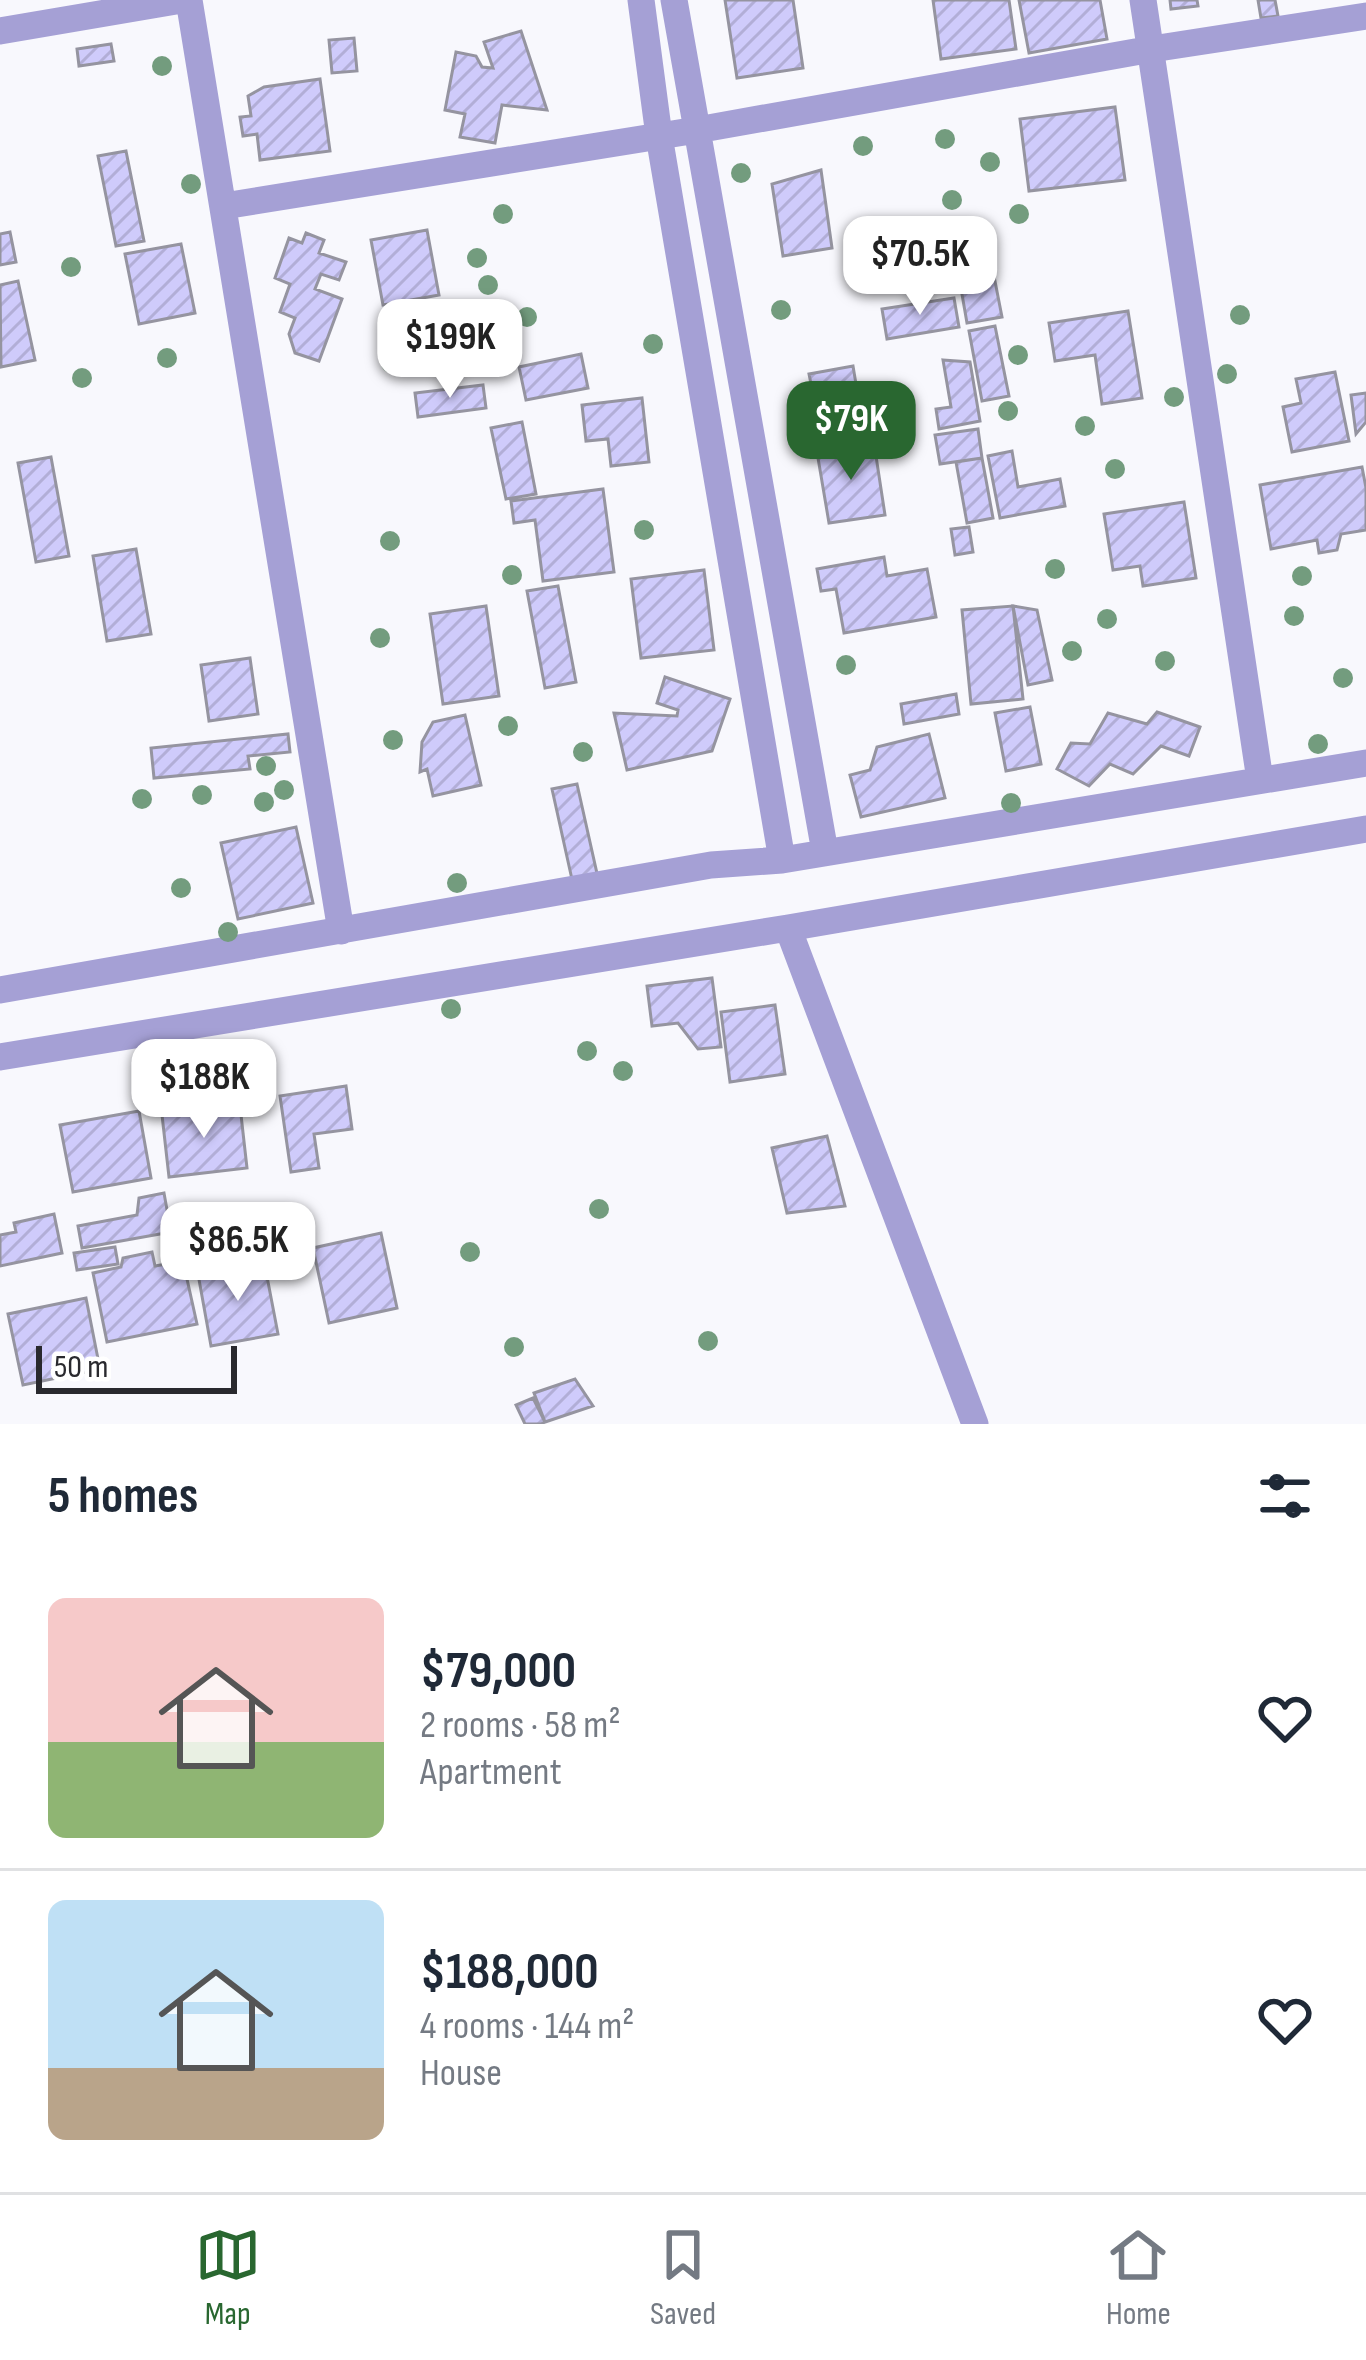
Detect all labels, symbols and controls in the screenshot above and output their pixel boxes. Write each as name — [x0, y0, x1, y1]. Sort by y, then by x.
pin: $70.5K — [822, 216, 1018, 318]
text: $70.5K — [870, 231, 970, 278]
pin: $199K — [366, 299, 534, 401]
text: $199K — [404, 314, 496, 361]
pin: $79K — [780, 381, 922, 483]
text: $79K — [814, 396, 888, 443]
pin: $188K — [120, 1039, 288, 1141]
text: $188K — [158, 1054, 250, 1101]
pin: $86.5K — [140, 1202, 336, 1304]
text: $86.5K — [187, 1217, 289, 1264]
scale bar — [36, 1340, 237, 1393]
text: 50 m — [54, 1347, 108, 1387]
icon: filters — [1252, 1463, 1318, 1529]
text: 5 homes — [48, 1466, 198, 1527]
text: $79,000 — [420, 1641, 576, 1702]
icon: home — [144, 1646, 288, 1790]
icon: heart — [1252, 1685, 1318, 1751]
text: 2 rooms · 58 m² — [420, 1702, 621, 1749]
text: Apartment — [420, 1749, 562, 1796]
text: $188,000 — [420, 1942, 598, 2003]
icon: home — [144, 1948, 288, 2092]
icon: heart — [1252, 1987, 1318, 2053]
text: 4 rooms · 144 m² — [420, 2003, 634, 2050]
text: House — [420, 2050, 502, 2097]
tab: Map — [195, 2222, 261, 2334]
tab: Saved — [650, 2222, 716, 2334]
tab: Home — [1105, 2222, 1171, 2334]

